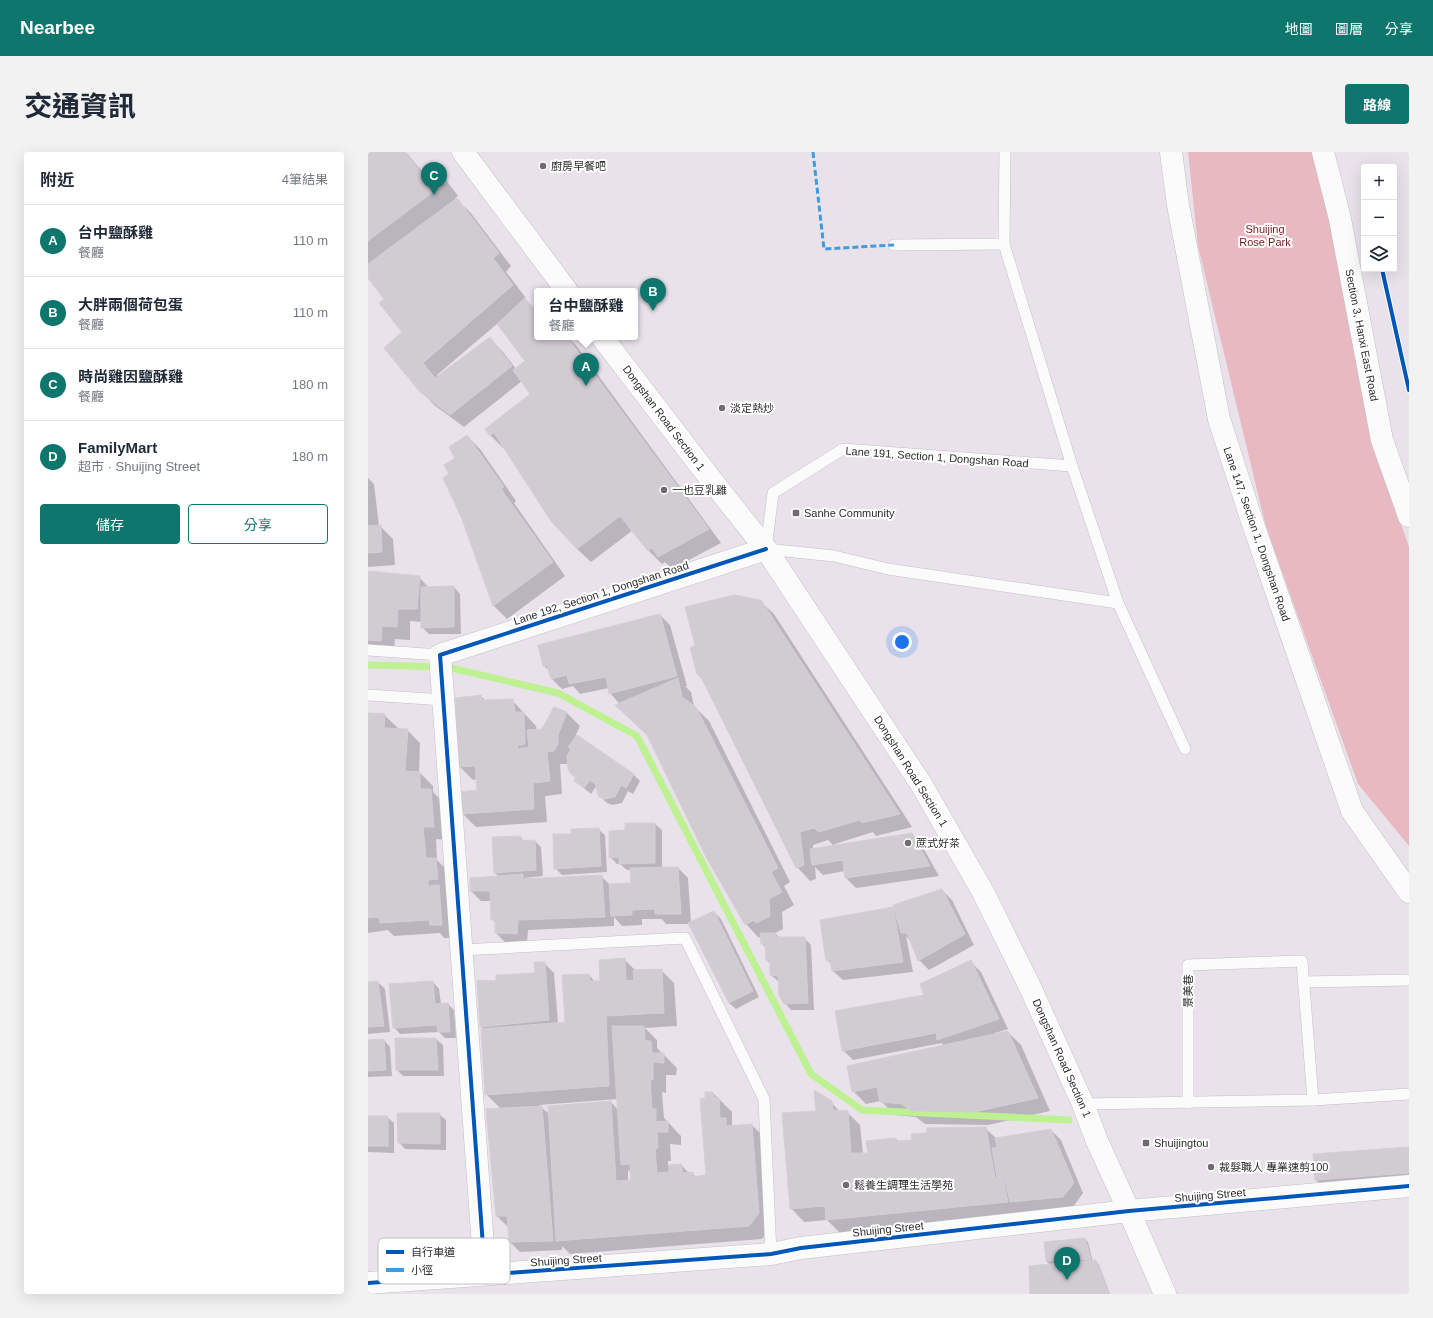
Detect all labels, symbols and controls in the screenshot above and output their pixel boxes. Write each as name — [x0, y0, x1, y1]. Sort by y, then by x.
text: Nearbee — [20, 17, 95, 38]
text: 地圖 — [1285, 21, 1313, 37]
text: 圖層 — [1335, 21, 1363, 37]
text: 分享 — [1385, 21, 1413, 37]
button: 路線 — [1345, 84, 1409, 124]
text: 交通資訊 — [24, 91, 136, 122]
place label: 廚房早餐吧 — [551, 160, 606, 172]
marker: 廚房早餐吧 — [538, 161, 548, 171]
pin: C — [421, 162, 447, 195]
map controls — [1361, 164, 1397, 272]
button: + — [1361, 164, 1397, 200]
text: 附近 — [40, 171, 74, 190]
text: 4筆結果 — [282, 172, 328, 187]
button: − — [1361, 200, 1397, 236]
park label: Shuijing Rose Park — [1239, 223, 1291, 248]
text: 台中鹽酥雞 — [78, 224, 153, 241]
text: A — [48, 233, 58, 248]
text: 110 m — [293, 233, 328, 248]
button: layers — [1361, 236, 1397, 272]
text: 餐廳 — [78, 245, 104, 260]
street label: Section 3, Hanxi East Road — [1343, 268, 1381, 402]
pin: B — [640, 278, 666, 311]
popup — [534, 288, 638, 340]
text: 大胖兩個荷包蛋 — [78, 296, 183, 313]
text: 台中鹽酥雞 — [548, 297, 624, 314]
text: B — [48, 305, 58, 320]
text: 110 m — [293, 305, 328, 320]
text: 餐廳 — [78, 317, 104, 332]
text: 餐廳 — [548, 318, 575, 333]
pin: A — [573, 353, 599, 386]
street label: Dongshan Road Section 1 — [621, 363, 707, 473]
text: 時尚雞因鹽酥雞 — [78, 368, 183, 385]
text: C — [48, 377, 58, 392]
text: 180 m — [292, 377, 328, 392]
text: 餐廳 — [78, 389, 104, 404]
place label: 淡定熱炒 — [730, 402, 774, 414]
marker: 淡定熱炒 — [717, 403, 727, 413]
text: FamilyMart — [78, 439, 157, 456]
street label: Lane 191, Section 1, Dongshan Road — [845, 445, 1029, 469]
street label: Lane 147, Section 1, Dongshan Road — [1221, 445, 1293, 623]
text: D — [48, 449, 58, 464]
text: 180 m — [292, 449, 328, 464]
text: 超市 · Shuijing Street — [78, 459, 200, 474]
place label: 一也豆乳雞 — [672, 484, 727, 496]
marker: 一也豆乳雞 — [659, 485, 669, 495]
button: 儲存 — [40, 504, 180, 544]
button: 分享 — [188, 504, 328, 544]
place label: Sanhe Community — [804, 507, 895, 519]
marker: Sanhe Community — [791, 508, 801, 518]
street label: Lane 192, Section 1, Dongshan Road — [512, 559, 690, 627]
your location — [892, 632, 912, 652]
street label: Dongshan Road Section 1 — [872, 713, 950, 829]
place label: 蔗式好茶 — [916, 837, 960, 849]
marker: 蔗式好茶 — [903, 838, 913, 848]
street label: 景美巷 — [1182, 975, 1194, 1008]
street label: Dongshan Road Section 1 — [1030, 997, 1094, 1119]
place label: Shuijingtou — [1154, 1137, 1208, 1149]
marker: Shuijingtou — [1141, 1138, 1151, 1148]
place label: 裁髮職人 專業速剪100 — [1219, 1161, 1328, 1173]
marker: 裁髮職人 專業速剪100 — [1206, 1162, 1216, 1172]
place label: 鬆養生調理生活學苑 — [854, 1179, 953, 1191]
marker: 鬆養生調理生活學苑 — [841, 1180, 851, 1190]
street label: Shuijing Street — [1174, 1186, 1246, 1204]
street label: Shuijing Street — [852, 1219, 924, 1239]
legend — [378, 1238, 510, 1284]
text: 自行車道 — [411, 1246, 455, 1258]
pin: D — [1054, 1247, 1080, 1280]
street label: Shuijing Street — [530, 1252, 602, 1268]
text: 小徑 — [411, 1264, 433, 1276]

